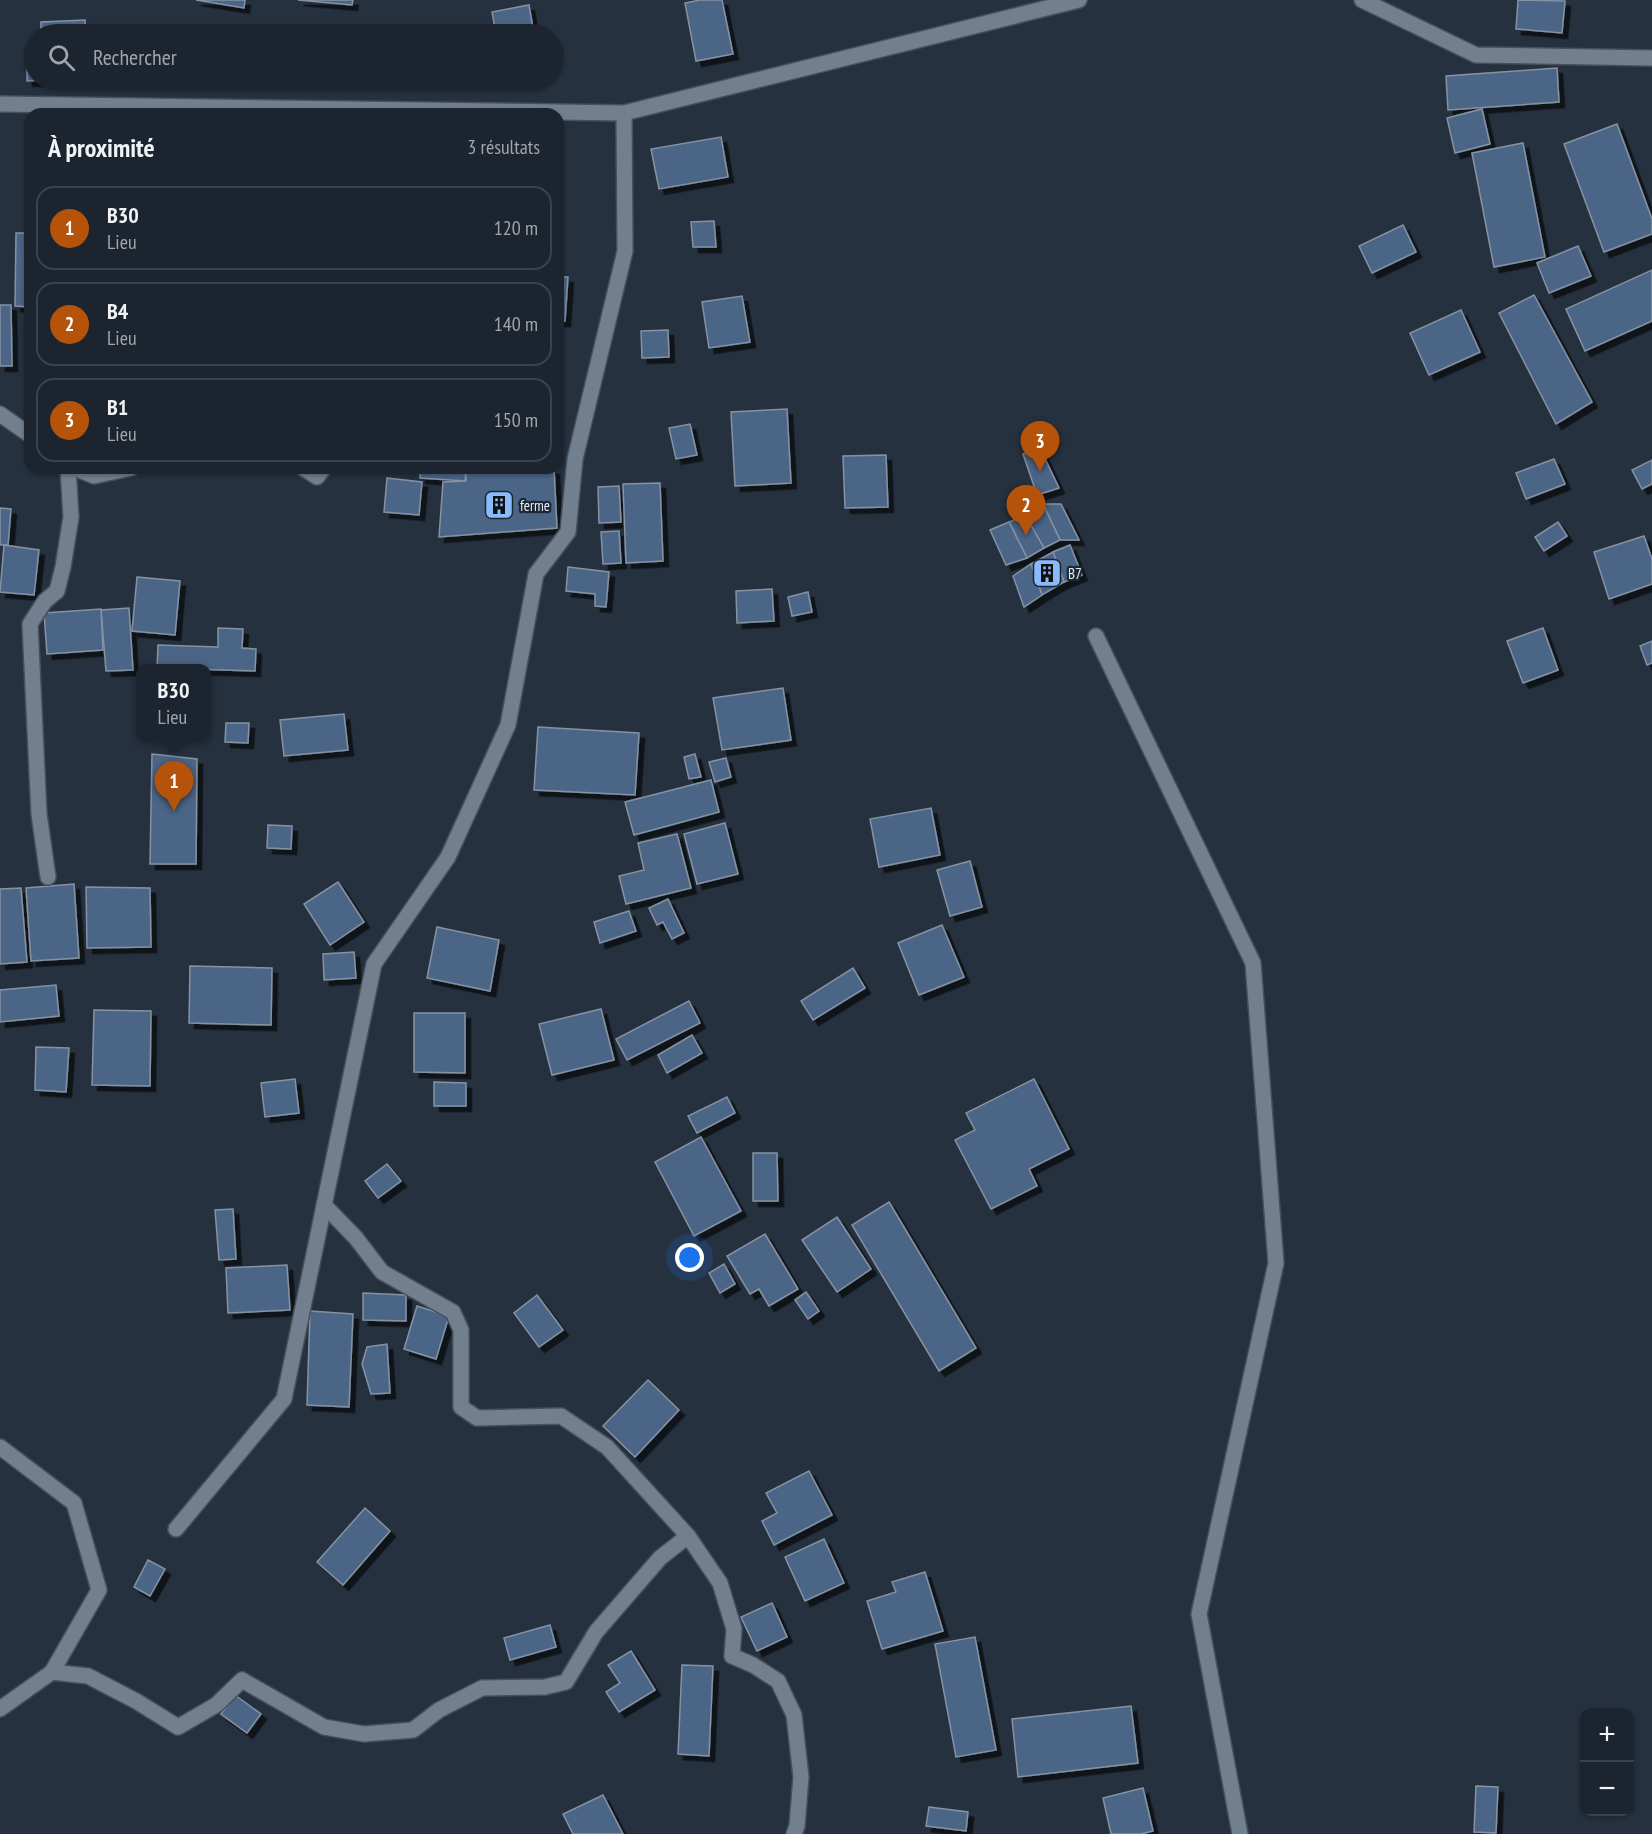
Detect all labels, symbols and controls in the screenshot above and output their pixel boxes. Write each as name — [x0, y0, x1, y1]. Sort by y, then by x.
search box — [24, 24, 564, 90]
icon: search — [45, 41, 78, 74]
text: Rechercher — [93, 43, 177, 71]
text: À proximité — [48, 131, 155, 164]
text: 3 résultats — [467, 134, 540, 160]
text: B30 — [107, 201, 139, 229]
text: 1 — [65, 215, 74, 241]
text: 120 m — [494, 215, 538, 241]
text: Lieu — [107, 229, 137, 255]
text: B4 — [107, 297, 128, 325]
text: 2 — [65, 311, 74, 337]
text: 140 m — [494, 311, 538, 337]
text: Lieu — [107, 325, 137, 351]
text: B1 — [107, 393, 128, 421]
text: 3 — [65, 407, 74, 433]
text: 150 m — [494, 407, 538, 433]
text: Lieu — [107, 421, 137, 447]
pin: 3 — [1020, 422, 1060, 471]
pin: 2 — [1006, 486, 1046, 535]
building icon: ferme — [483, 489, 515, 521]
place label: ferme — [520, 496, 550, 515]
building icon: B7 — [1031, 557, 1063, 589]
place label: B7 — [1068, 564, 1082, 583]
popup — [136, 664, 211, 742]
text: B30 — [158, 676, 189, 704]
text: Lieu — [158, 704, 187, 730]
pin: 1 — [154, 762, 194, 811]
your location — [675, 1243, 704, 1272]
map controls — [1580, 1708, 1634, 1816]
button: + — [1580, 1708, 1634, 1762]
button: − — [1580, 1762, 1634, 1816]

